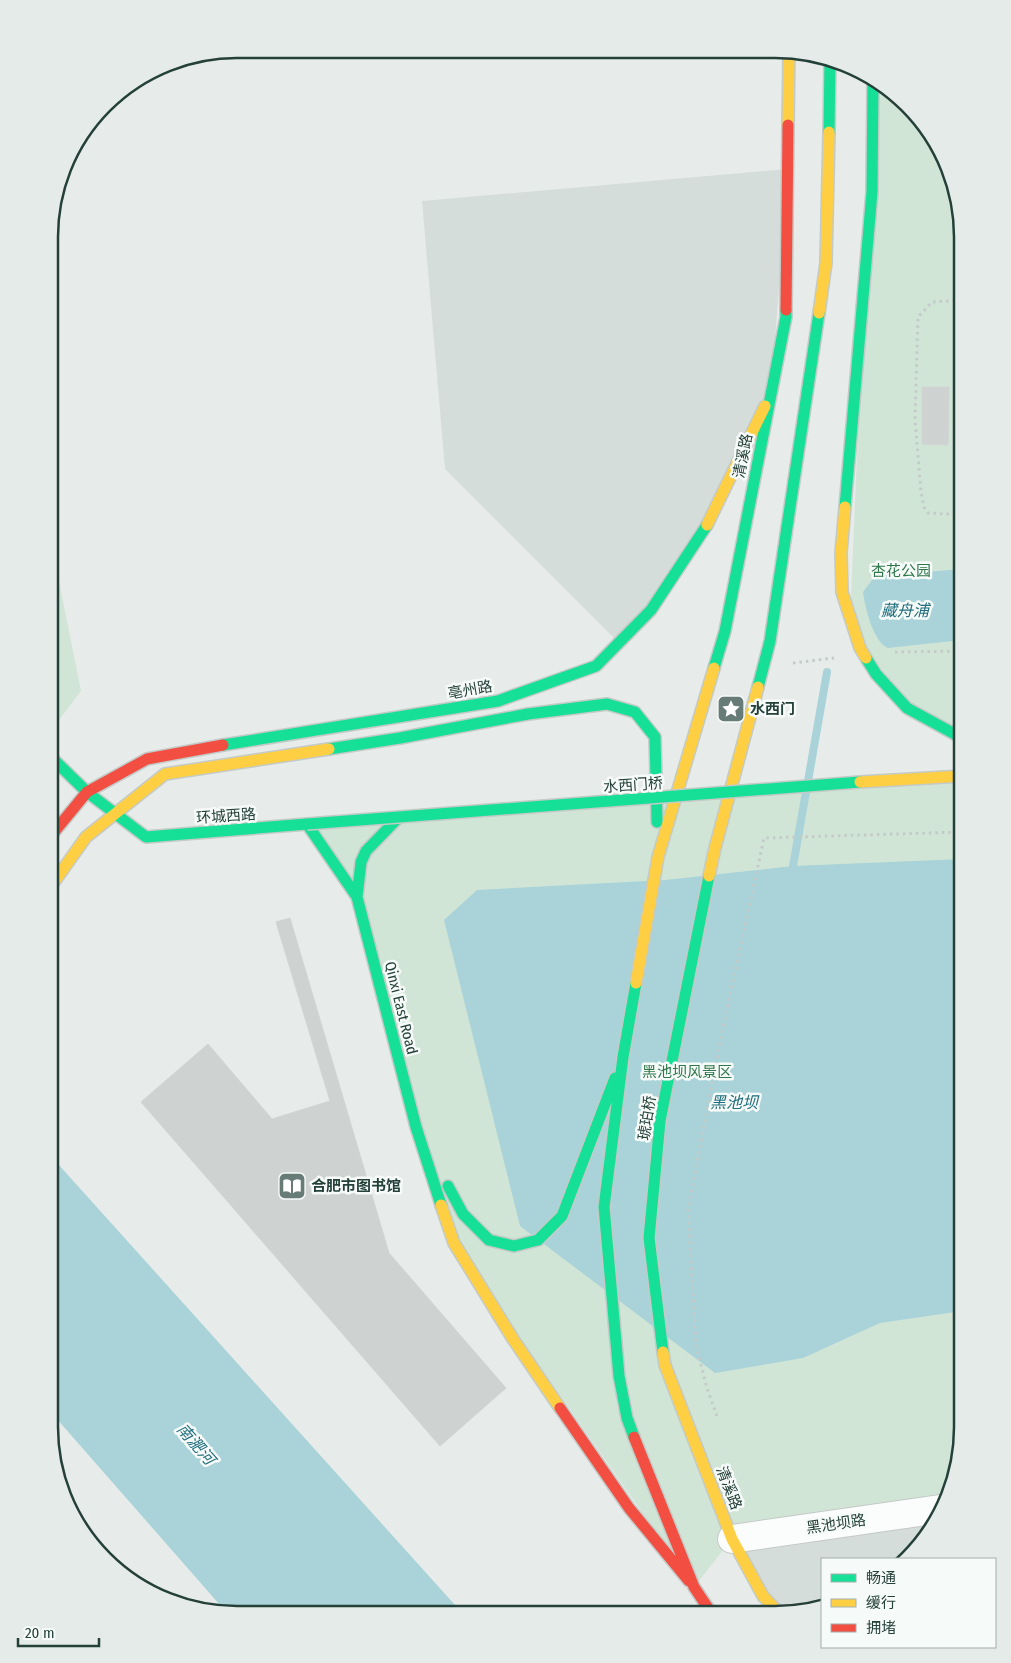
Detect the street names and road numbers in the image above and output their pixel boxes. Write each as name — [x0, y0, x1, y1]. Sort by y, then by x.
street label: 清溪路 — [730, 432, 756, 480]
street label: 亳州路 — [446, 677, 494, 703]
street label: 水西门桥 — [602, 774, 664, 796]
street label: 环城西路 — [195, 805, 257, 827]
street label: Qinxi East Road — [381, 960, 421, 1056]
street label: 琥珀桥 — [635, 1094, 659, 1142]
street label: 清溪路 — [713, 1464, 745, 1512]
street label: 黑池坝路 — [805, 1511, 867, 1537]

